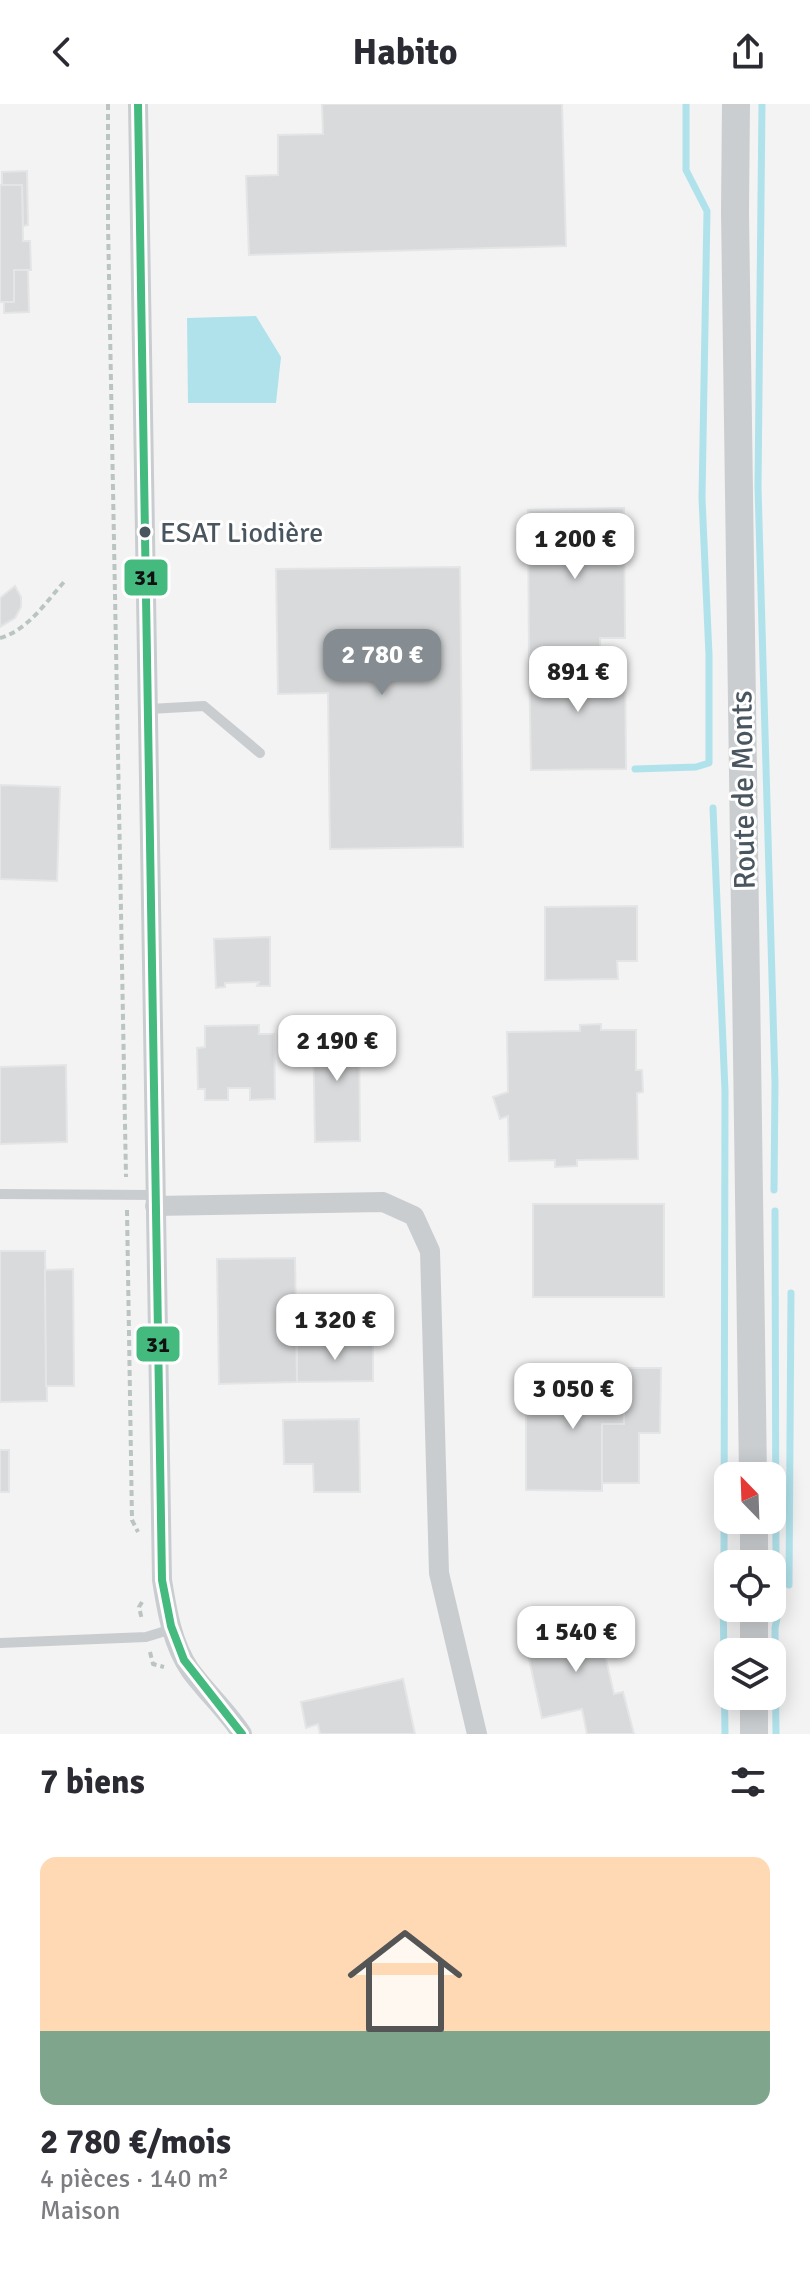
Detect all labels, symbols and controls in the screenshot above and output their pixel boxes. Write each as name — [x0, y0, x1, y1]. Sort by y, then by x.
icon: back — [40, 30, 84, 74]
text: Habito — [353, 30, 458, 75]
icon: share — [726, 30, 770, 74]
pin: 1 200 € — [501, 513, 649, 581]
place label: ESAT Liodière — [160, 516, 323, 550]
text: 1 200 € — [534, 523, 616, 555]
marker: ESAT Liodière — [137, 524, 153, 540]
line badge: 31 — [123, 558, 169, 597]
text: 31 — [134, 564, 158, 591]
pin: 2 780 € — [308, 629, 456, 697]
text: 2 780 € — [341, 639, 423, 671]
pin: 891 € — [522, 646, 634, 714]
text: 891 € — [547, 656, 609, 688]
street label: Route de Monts — [723, 690, 764, 890]
pin: 2 190 € — [263, 1015, 411, 1083]
text: 2 190 € — [296, 1025, 378, 1057]
pin: 1 320 € — [261, 1294, 409, 1362]
text: 1 320 € — [294, 1304, 376, 1336]
line badge: 31 — [135, 1325, 181, 1363]
text: 31 — [146, 1331, 170, 1358]
pin: 3 050 € — [499, 1363, 647, 1431]
text: 3 050 € — [532, 1373, 614, 1405]
north arrow — [714, 1462, 786, 1534]
map controls — [714, 1462, 786, 1710]
button: locate — [714, 1550, 786, 1622]
pin: 1 540 € — [502, 1606, 650, 1674]
text: 1 540 € — [535, 1616, 617, 1648]
button: layers — [714, 1638, 786, 1710]
icon: filters — [726, 1760, 770, 1804]
text: 7 biens — [40, 1761, 145, 1803]
icon: home — [333, 1909, 477, 2053]
text: 2 780 €/mois — [40, 2121, 231, 2163]
text: 4 pièces · 140 m² — [40, 2163, 229, 2195]
text: Maison — [40, 2195, 120, 2227]

